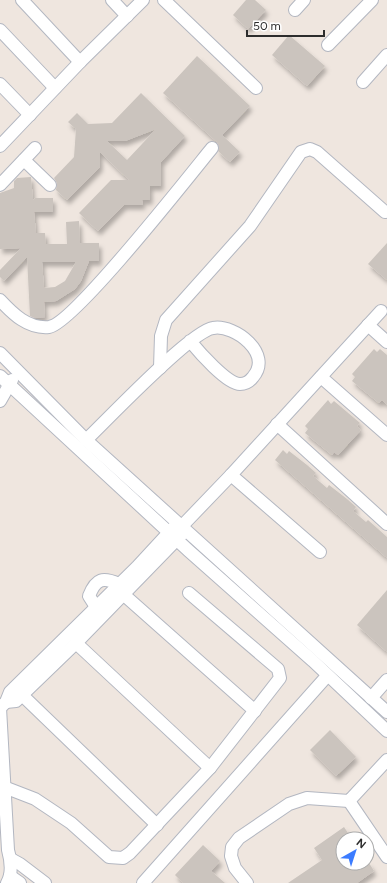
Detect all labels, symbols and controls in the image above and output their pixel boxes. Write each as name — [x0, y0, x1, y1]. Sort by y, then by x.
scale bar — [247, 12, 324, 38]
text: 50 m — [253, 19, 281, 33]
north arrow — [335, 831, 375, 871]
text: N — [354, 836, 368, 851]

